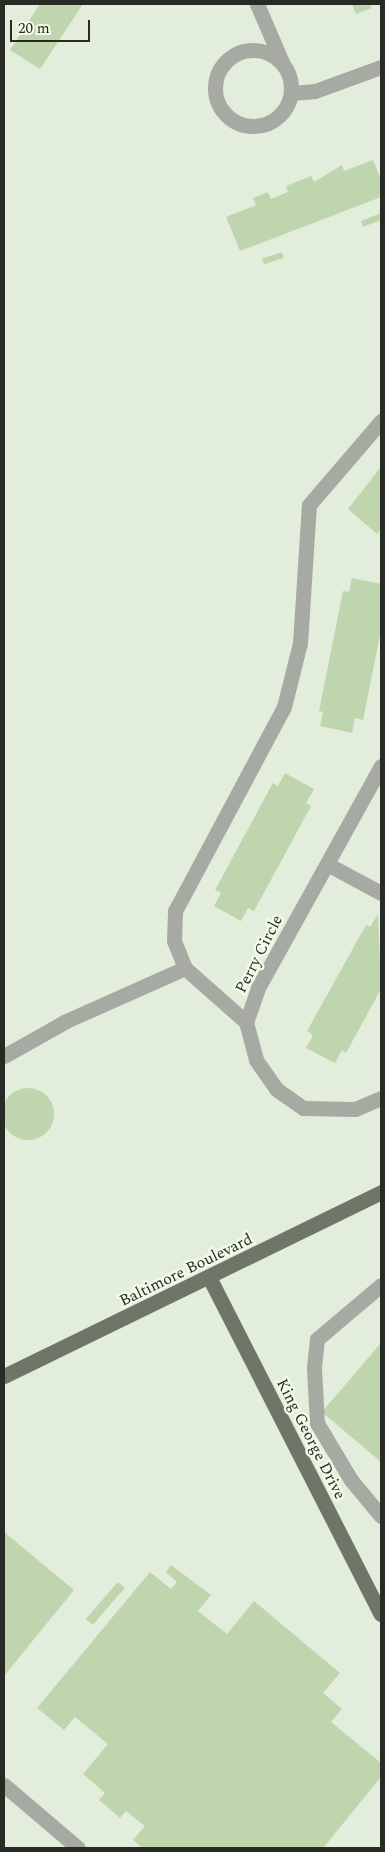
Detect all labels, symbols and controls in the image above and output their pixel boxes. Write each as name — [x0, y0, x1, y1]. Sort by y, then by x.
scale bar — [12, 10, 92, 42]
text: 20 m — [18, 17, 50, 40]
street label: Perry Circle — [231, 912, 287, 996]
street label: Baltimore Boulevard — [116, 1229, 256, 1311]
street label: King George Drive — [272, 1375, 350, 1503]

